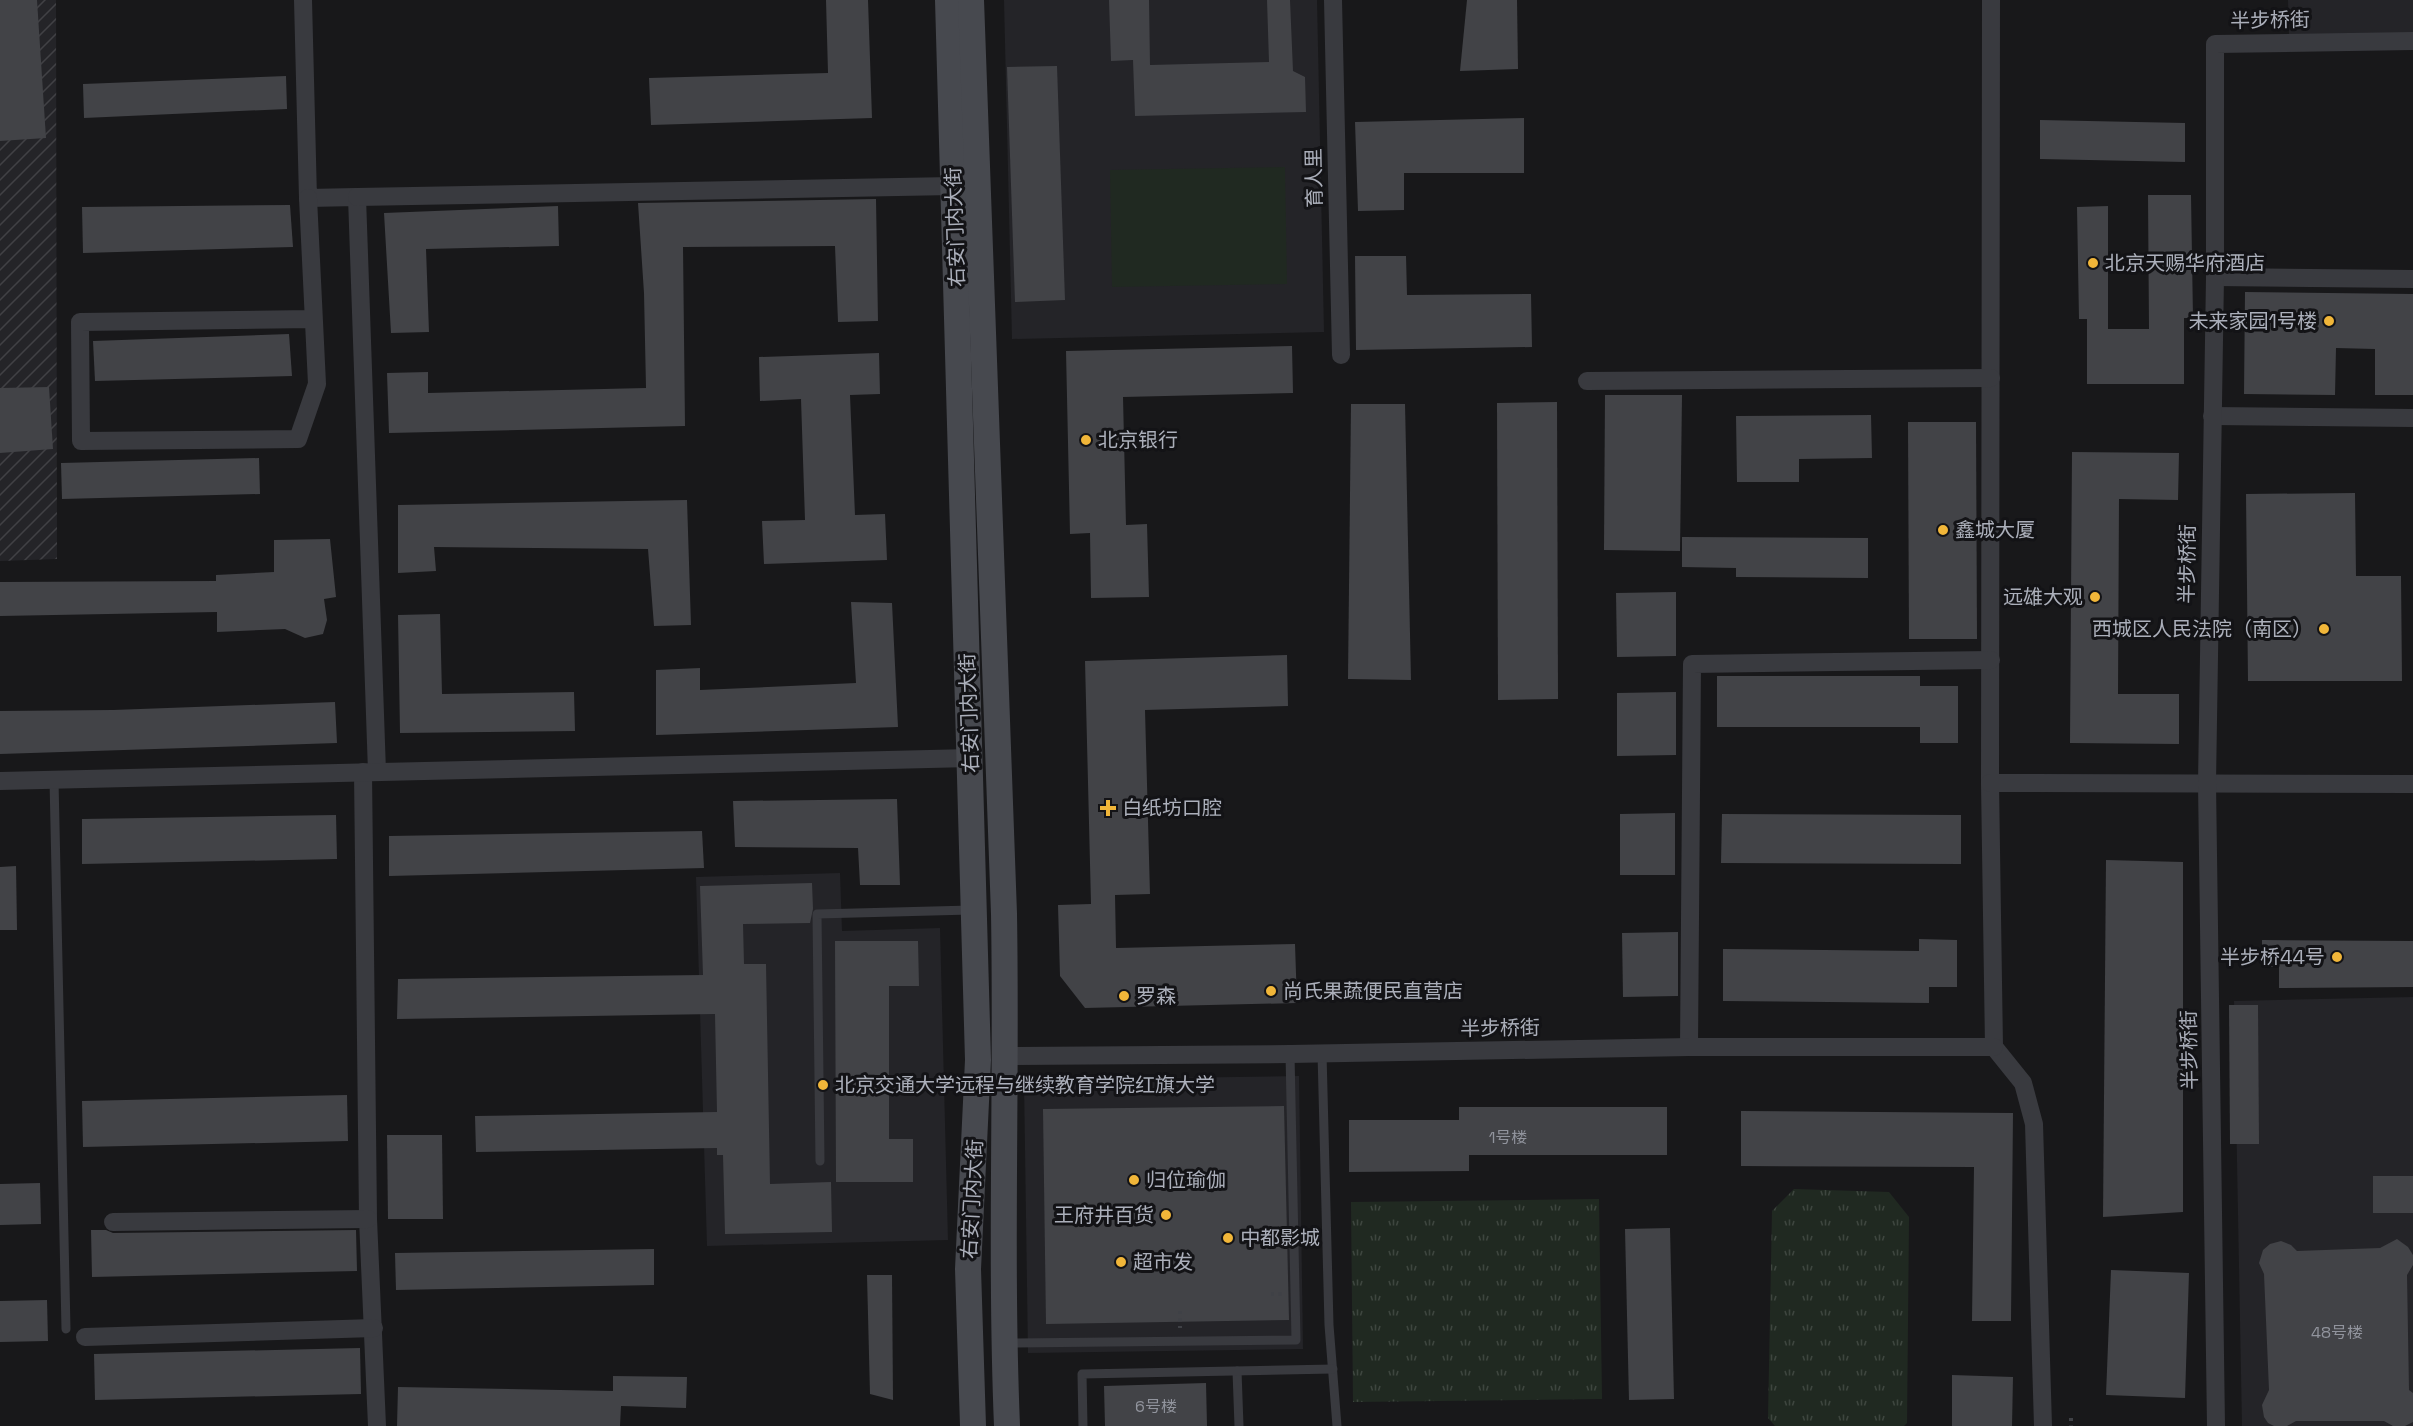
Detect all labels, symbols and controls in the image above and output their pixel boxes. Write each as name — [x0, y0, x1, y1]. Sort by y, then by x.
street label: 半步桥街 — [2230, 6, 2310, 34]
street label: 育人里 — [1300, 148, 1328, 208]
street label: 右安门内大街 — [940, 167, 970, 287]
place label: 北京天赐华府酒店 — [2105, 250, 2265, 276]
marker: 北京天赐华府酒店 — [2086, 256, 2100, 270]
place label: 未来家园1号楼 — [2189, 308, 2317, 334]
marker: 未来家园1号楼 — [2322, 314, 2336, 328]
place label: 北京银行 — [1098, 427, 1178, 453]
marker: 北京银行 — [1079, 433, 1093, 447]
place label: 鑫城大厦 — [1955, 517, 2035, 543]
marker: 鑫城大厦 — [1936, 523, 1950, 537]
street label: 半步桥街 — [2173, 524, 2201, 604]
place label: 远雄大观 — [2003, 584, 2083, 610]
marker: 远雄大观 — [2088, 590, 2102, 604]
place label: 西城区人民法院（南区） — [2092, 616, 2312, 642]
marker: 西城区人民法院（南区） — [2317, 622, 2331, 636]
street label: 右安门内大街 — [954, 653, 984, 773]
place label: 白纸坊口腔 — [1122, 795, 1222, 821]
marker: 白纸坊口腔 — [1099, 799, 1117, 817]
place label: 半步桥44号 — [2220, 944, 2325, 970]
marker: 半步桥44号 — [2330, 950, 2344, 964]
place label: 尚氏果蔬便民直营店 — [1283, 978, 1463, 1004]
place label: 罗森 — [1136, 983, 1176, 1009]
marker: 尚氏果蔬便民直营店 — [1264, 984, 1278, 998]
marker: 罗森 — [1117, 989, 1131, 1003]
street label: 半步桥街 — [2175, 1010, 2203, 1090]
street label: 半步桥街 — [1460, 1014, 1540, 1042]
place label: 北京交通大学远程与继续教育学院红旗大学 — [835, 1072, 1215, 1098]
marker: 北京交通大学远程与继续教育学院红旗大学 — [816, 1078, 830, 1092]
house number: 1号楼 — [1489, 1127, 1527, 1148]
street label: 右安门内大街 — [956, 1138, 988, 1260]
place label: 归位瑜伽 — [1146, 1167, 1226, 1193]
marker: 归位瑜伽 — [1127, 1173, 1141, 1187]
place label: 王府井百货 — [1054, 1202, 1154, 1228]
marker: 王府井百货 — [1159, 1208, 1173, 1222]
place label: 中都影城 — [1240, 1225, 1320, 1251]
marker: 中都影城 — [1221, 1231, 1235, 1245]
place label: 超市发 — [1133, 1249, 1193, 1275]
marker: 超市发 — [1114, 1255, 1128, 1269]
house number: 48号楼 — [2311, 1322, 2363, 1343]
house number: 6号楼 — [1135, 1396, 1177, 1417]

